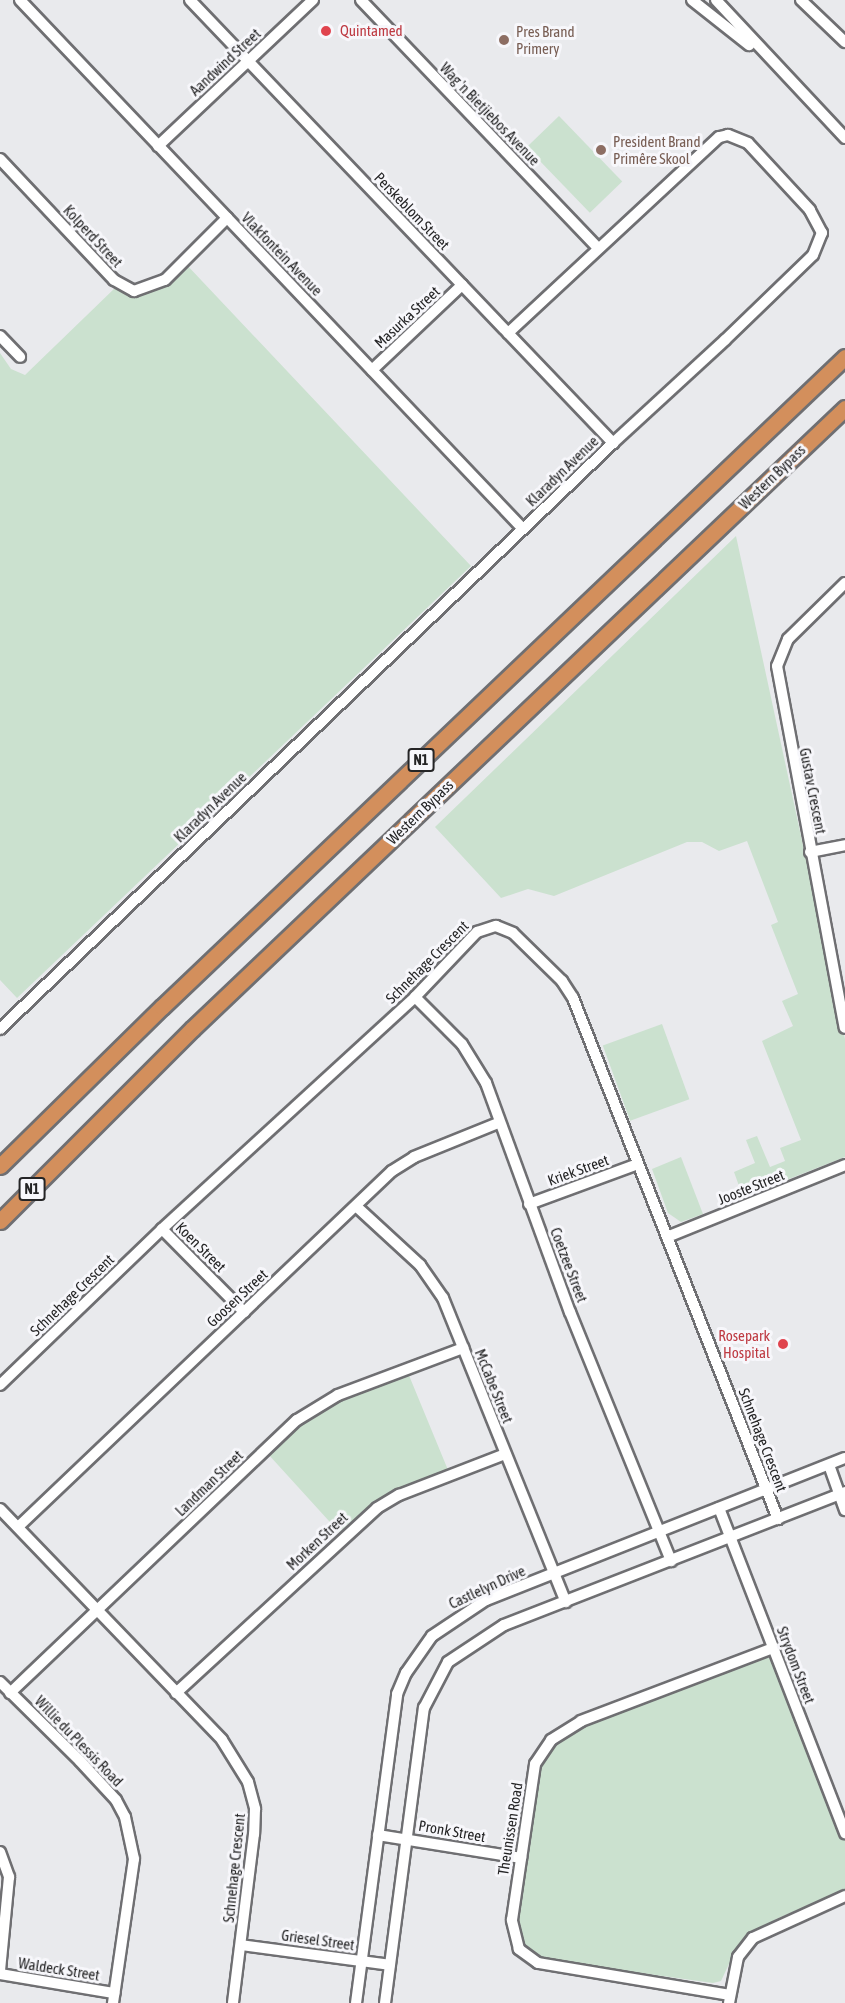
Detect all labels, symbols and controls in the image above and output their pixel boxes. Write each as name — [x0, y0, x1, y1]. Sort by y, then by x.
marker: Quintamed — [317, 22, 335, 40]
place label: Quintamed — [340, 22, 403, 40]
place label: Pres Brand Primery — [516, 22, 575, 57]
street label: Aandwind Street — [186, 25, 264, 99]
marker: Pres Brand Primery — [497, 33, 511, 47]
street label: Wag 'n Bietjiebos Avenue — [436, 59, 544, 169]
place label: President Brand Primêre Skool — [613, 132, 700, 167]
marker: President Brand Primêre Skool — [594, 143, 608, 157]
street label: Perskeblom Street — [371, 169, 453, 253]
street label: Kolperd Street — [60, 201, 126, 271]
street label: Vlakfontein Avenue — [238, 209, 326, 299]
street label: Masurka Street — [371, 282, 443, 352]
street label: Klaradyn Avenue — [522, 432, 602, 510]
street label: Western Bypass — [735, 441, 809, 513]
street label: Gustav Crescent — [796, 746, 830, 836]
road number: N1 — [408, 749, 434, 771]
street label: Klaradyn Avenue — [170, 768, 250, 846]
street label: Western Bypass — [383, 776, 457, 848]
street label: Schnehage Crescent — [382, 917, 472, 1007]
street label: Kriek Street — [545, 1151, 611, 1189]
street label: Jooste Street — [715, 1166, 787, 1208]
road number: N1 — [18, 1178, 46, 1200]
street label: Koen Street — [172, 1218, 230, 1276]
street label: Coetzee Street — [546, 1225, 592, 1305]
street label: Schnehage Crescent — [26, 1250, 118, 1340]
street label: Goosen Street — [203, 1265, 271, 1331]
place label: Rosepark Hospital — [718, 1326, 770, 1361]
marker: Rosepark Hospital — [774, 1335, 792, 1353]
street label: McCabe Street — [471, 1346, 517, 1426]
street label: Schnehage Crescent — [735, 1386, 791, 1494]
street label: Landman Street — [171, 1446, 247, 1520]
street label: Morken Street — [283, 1508, 351, 1574]
street label: Castlelyn Drive — [446, 1561, 528, 1613]
street label: Strydom Street — [773, 1624, 819, 1706]
street label: Willie du Plessis Road — [31, 1692, 127, 1790]
street label: Theunissen Road — [494, 1781, 526, 1877]
street label: Schnehage Crescent — [219, 1813, 249, 1923]
street label: Pronk Street — [417, 1816, 487, 1846]
street label: Griesel Street — [280, 1926, 356, 1954]
street label: Waldeck Street — [17, 1954, 101, 1984]

